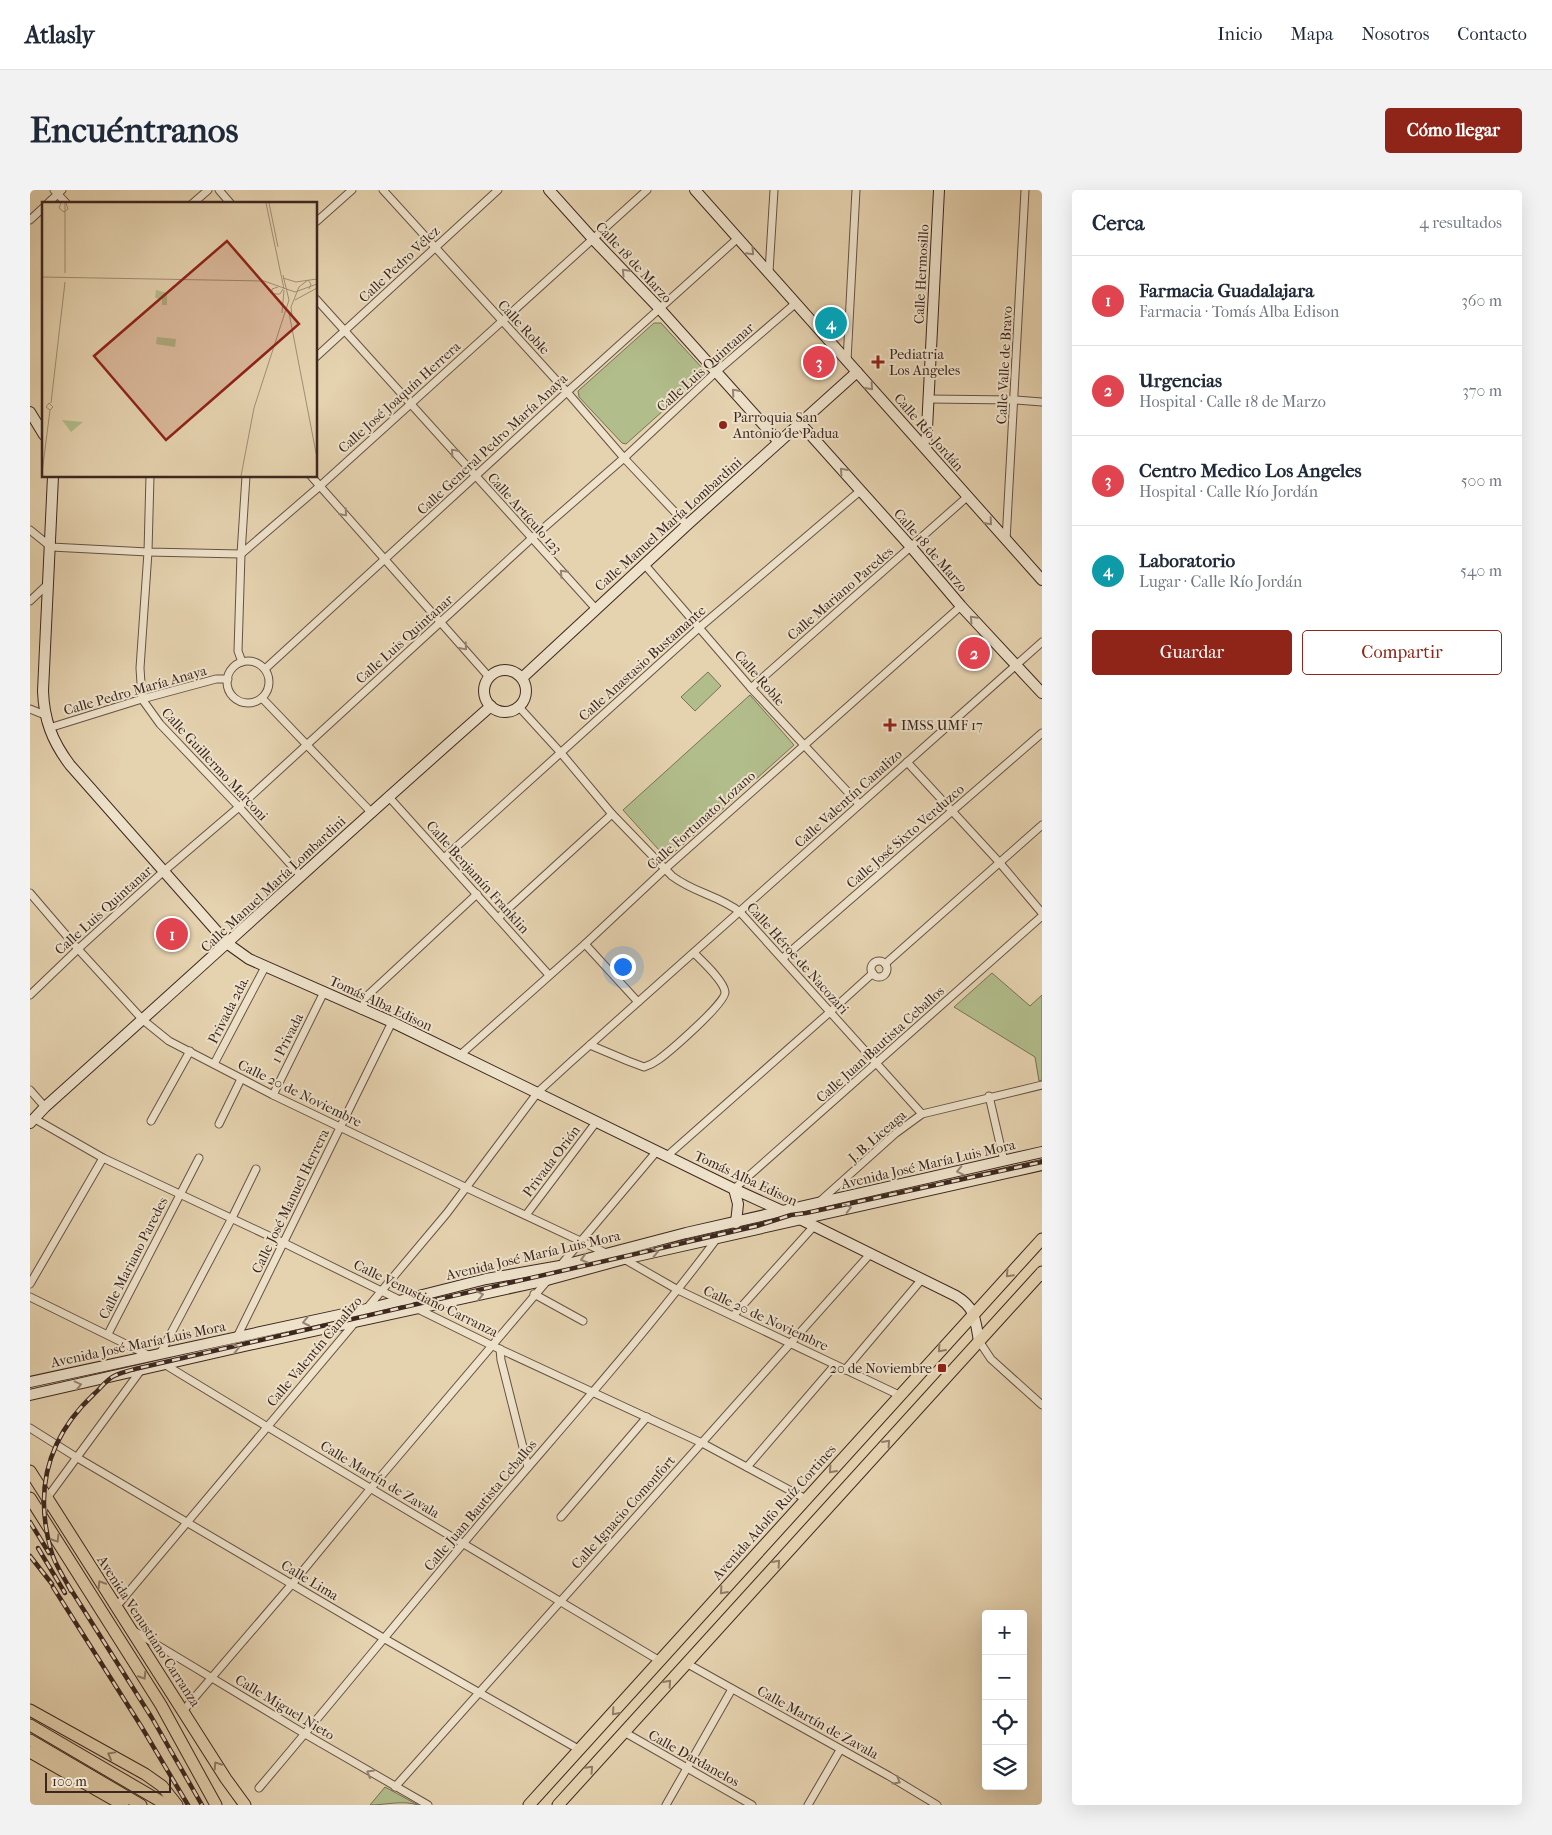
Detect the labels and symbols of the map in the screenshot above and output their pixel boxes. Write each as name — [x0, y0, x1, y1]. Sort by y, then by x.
inset map — [42, 202, 318, 478]
street label: Calle 18 de Marzo — [592, 218, 676, 306]
street label: Calle Pedro Vélez — [355, 223, 443, 306]
street label: Calle Hermosillo — [910, 224, 933, 324]
one-way arrow — [745, 247, 754, 256]
one-way arrow — [622, 269, 631, 278]
street label: Calle Roble — [494, 297, 553, 358]
pin: 4 — [815, 304, 847, 342]
street label: Calle Valle de Bravo — [993, 305, 1016, 425]
street label: Calle Luis Quintanar — [653, 319, 758, 416]
street label: Calle José Joaquín Herrera — [335, 338, 464, 457]
pin: 3 — [803, 343, 835, 381]
place label: Pediatria Los Angeles — [889, 346, 960, 379]
marker: Pediatria Los Angeles — [871, 355, 885, 369]
street label: Calle General Pedro María Anaya — [414, 370, 571, 519]
one-way arrow — [865, 381, 874, 390]
one-way arrow — [732, 389, 741, 398]
street label: Calle Río Jordán — [890, 390, 967, 475]
place label: Parroquia San Antonio de Padua — [732, 409, 839, 442]
marker: Parroquia San Antonio de Padua — [717, 419, 729, 431]
one-way arrow — [451, 449, 460, 458]
street label: Calle Manuel María Lombardini — [591, 454, 745, 595]
one-way arrow — [840, 467, 849, 476]
street label: Calle Artículo 123 — [484, 469, 566, 557]
street label: Calle 18 de Marzo — [890, 505, 971, 595]
one-way arrow — [338, 507, 347, 516]
one-way arrow — [984, 516, 993, 525]
street label: Calle Mariano Paredes — [784, 543, 897, 644]
one-way arrow — [560, 569, 569, 578]
street label: Calle Luis Quintanar — [352, 591, 457, 688]
street label: Calle Anastasio Bustamante — [575, 602, 709, 725]
one-way arrow — [970, 616, 979, 625]
pin: 2 — [958, 634, 990, 672]
one-way arrow — [458, 641, 466, 650]
street label: Calle Roble — [731, 647, 789, 710]
street label: Calle Pedro María Anaya — [62, 662, 209, 719]
street label: Calle Guillermo Marconi — [158, 704, 271, 824]
place label: IMSS UMF 17 — [901, 717, 983, 734]
marker: IMSS UMF 17 — [883, 718, 897, 732]
street label: Calle Valentín Canalizo — [791, 746, 906, 851]
street label: Calle Fortunato Lozano — [644, 767, 759, 874]
street label: Calle José Sixto Verduzco — [843, 781, 968, 892]
street label: Calle Manuel María Lombardini — [197, 813, 349, 956]
street label: Calle Benjamín Franklin — [422, 817, 533, 937]
street label: Calle Luis Quintanar — [51, 862, 156, 959]
street label: Calle Héroe de Nacozari — [743, 899, 852, 1018]
pin: 1 — [156, 915, 188, 953]
your location — [610, 954, 636, 980]
street label: Tomás Alba Edison — [327, 972, 435, 1035]
street label: Privada 2da. — [204, 974, 253, 1047]
street label: Calle Juan Bautista Ceballos — [813, 982, 948, 1106]
street label: 1 Privada — [268, 1010, 307, 1066]
street label: Calle 20 de Noviembre — [235, 1056, 365, 1131]
street label: J. B. Liceaga — [844, 1106, 910, 1167]
street label: Privada Orión — [519, 1122, 584, 1200]
street label: Calle José Manuel Herrera — [248, 1126, 333, 1276]
street label: Avenida José María Luis Mora — [838, 1136, 1017, 1193]
street label: Tomás Alba Edison — [692, 1147, 800, 1210]
one-way arrow — [956, 1165, 965, 1176]
street label: Calle Mariano Paredes — [95, 1194, 172, 1322]
one-way arrow — [843, 1203, 852, 1214]
street label: Avenida José María Luis Mora — [443, 1227, 622, 1284]
one-way arrow — [650, 1247, 659, 1258]
one-way arrow — [580, 1254, 588, 1264]
street label: Calle Venustiano Carranza — [351, 1256, 501, 1341]
one-way arrow — [1006, 1269, 1015, 1278]
street label: Calle 20 de Noviembre — [701, 1282, 831, 1355]
one-way arrow — [476, 1290, 485, 1301]
street label: Calle Valentín Canalizo — [263, 1293, 366, 1410]
one-way arrow — [301, 1316, 310, 1327]
street label: Avenida José María Luis Mora — [48, 1318, 228, 1372]
one-way arrow — [231, 1343, 240, 1354]
one-way arrow — [937, 1344, 946, 1353]
place label: 20 de Noviembre — [830, 1360, 932, 1377]
marker: 20 de Noviembre — [936, 1362, 948, 1374]
one-way arrow — [73, 1380, 82, 1390]
street label: Calle Juan Bautista Ceballos — [420, 1436, 540, 1574]
street label: Calle Martín de Zavala — [317, 1437, 443, 1522]
one-way arrow — [881, 1439, 890, 1448]
street label: Avenida Adolfo Ruíz Cortines — [708, 1441, 840, 1584]
street label: Calle Ignacio Comonfort — [568, 1452, 679, 1573]
one-way arrow — [829, 1464, 838, 1473]
one-way arrow — [49, 1534, 59, 1543]
street label: Avenida Venustiano Carranza — [93, 1552, 204, 1710]
street label: Calle Lima — [278, 1557, 342, 1604]
one-way arrow — [771, 1559, 780, 1568]
one-way arrow — [98, 1580, 108, 1589]
one-way arrow — [720, 1585, 729, 1594]
one-way arrow — [136, 1671, 146, 1680]
street label: Calle Miguel Nieto — [232, 1671, 338, 1744]
one-way arrow — [662, 1680, 671, 1689]
street label: Calle Martín de Zavala — [754, 1682, 882, 1763]
one-way arrow — [611, 1706, 620, 1715]
street label: Calle Dardanelos — [645, 1726, 742, 1790]
one-way arrow — [108, 1751, 117, 1761]
one-way arrow — [214, 1762, 223, 1771]
one-way arrow — [584, 1765, 593, 1774]
one-way arrow — [367, 1769, 376, 1779]
scale bar — [45, 1770, 171, 1793]
one-way arrow — [892, 1774, 901, 1784]

